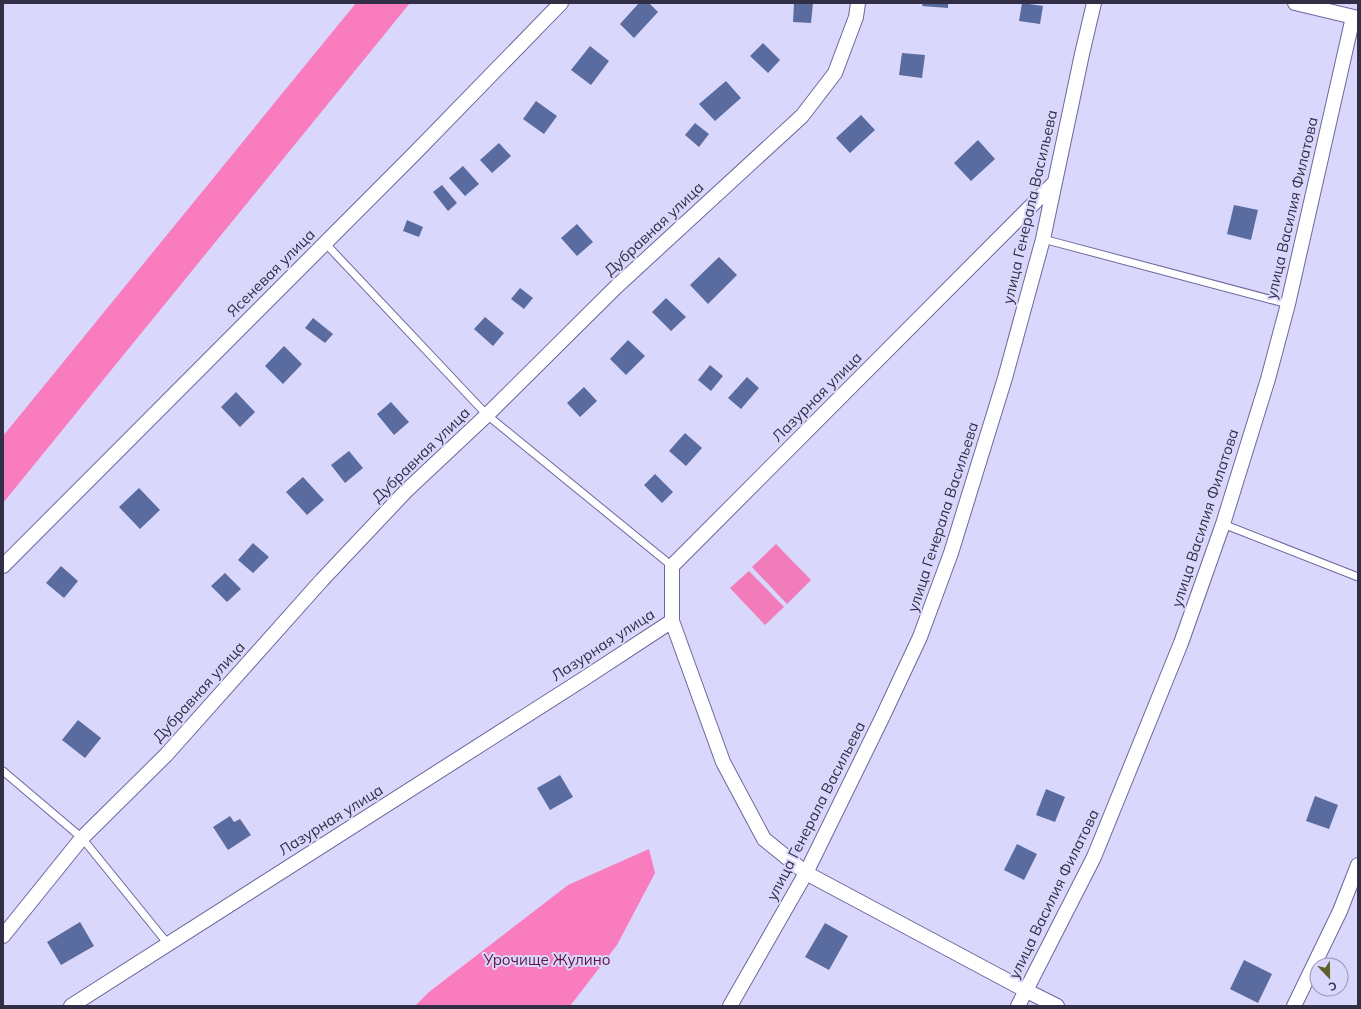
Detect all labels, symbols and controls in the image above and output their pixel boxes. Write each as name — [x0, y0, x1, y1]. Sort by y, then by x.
street label: улица Генерала Васильева — [998, 108, 1061, 306]
street label: улица Василия Филатова — [1261, 115, 1322, 301]
street label: Дубравная улица — [600, 178, 707, 280]
street label: Ясеневая улица — [223, 225, 319, 321]
street label: Лазурная улица — [768, 348, 866, 446]
street label: Дубравная улица — [368, 403, 474, 506]
street label: улица Генерала Васильева — [903, 419, 982, 614]
street label: улица Василия Филатова — [1167, 426, 1242, 609]
street label: Лазурная улица — [547, 604, 658, 685]
street label: Дубравная улица — [148, 637, 249, 746]
street label: улица Генерала Васильева — [762, 718, 869, 904]
street label: Лазурная улица — [275, 780, 386, 859]
street label: улица Василия Филатова — [1004, 806, 1103, 982]
park label: Урочище Жулино — [483, 950, 610, 969]
north arrow — [1309, 957, 1349, 997]
text: С — [1326, 978, 1339, 994]

